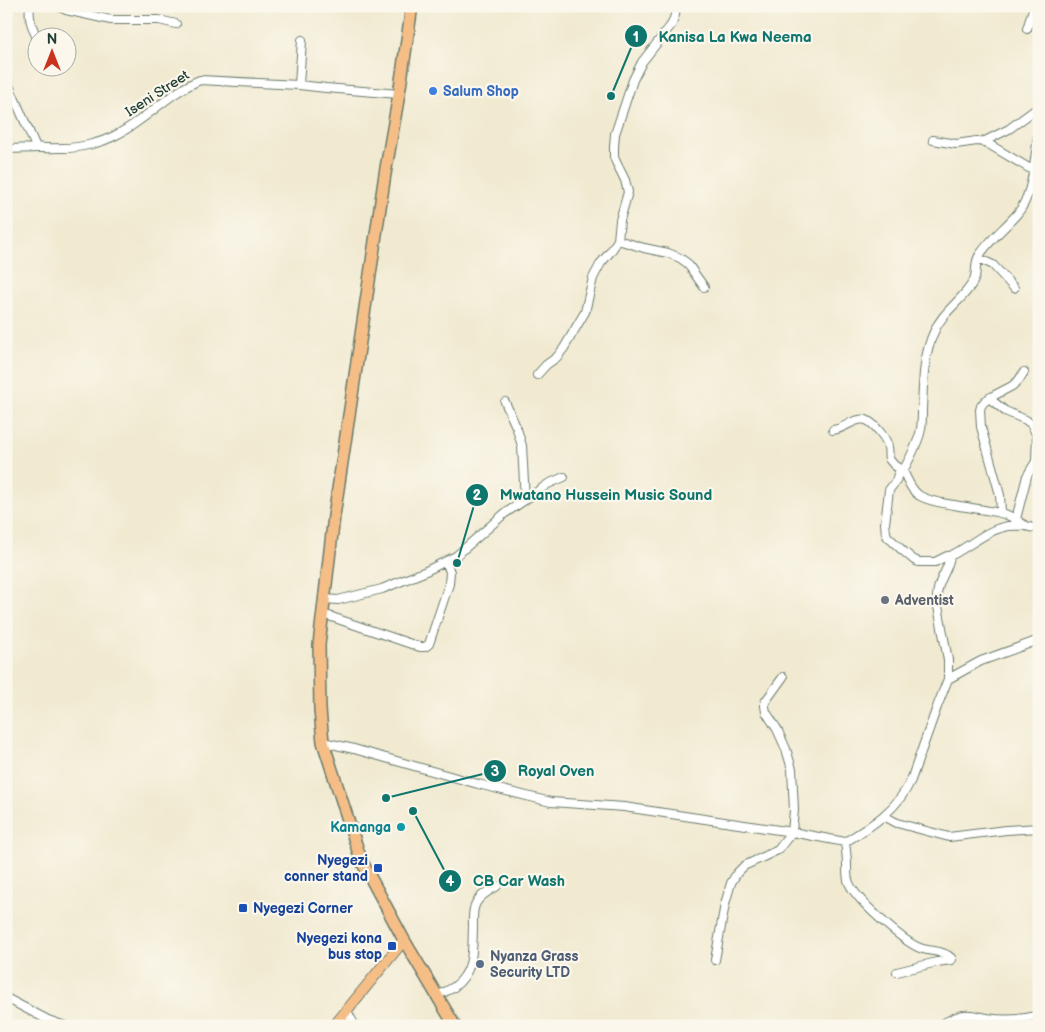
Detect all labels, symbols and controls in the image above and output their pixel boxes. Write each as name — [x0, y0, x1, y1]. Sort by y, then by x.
callout: Kanisa La Kwa Neema — [624, 21, 822, 51]
north arrow — [28, 28, 78, 78]
text: 1 — [633, 28, 639, 47]
text: Kanisa La Kwa Neema — [658, 28, 812, 47]
text: N — [47, 31, 57, 48]
street label: Iseni Street — [122, 66, 193, 120]
place label: Salum Shop — [443, 83, 519, 100]
marker: Salum Shop — [427, 85, 439, 97]
callout: Mwatano Hussein Music Sound — [465, 480, 722, 510]
text: 2 — [473, 486, 482, 505]
text: Mwatano Hussein Music Sound — [500, 486, 712, 505]
place label: Adventist — [894, 592, 954, 609]
marker: Adventist — [879, 594, 891, 606]
callout: Royal Oven — [482, 756, 604, 786]
text: 3 — [491, 762, 500, 781]
text: Royal Oven — [518, 762, 594, 781]
place label: Kamanga — [330, 819, 391, 836]
marker: Kamanga — [395, 821, 407, 833]
place label: Nyegezi conner stand — [284, 852, 368, 885]
marker: Nyegezi conner stand — [372, 862, 384, 874]
callout: CB Car Wash — [438, 866, 575, 896]
text: 4 — [446, 872, 455, 891]
text: CB Car Wash — [473, 872, 565, 891]
place label: Nyegezi Corner — [253, 900, 353, 917]
marker: Nyegezi Corner — [237, 902, 249, 914]
place label: Nyegezi kona bus stop — [296, 930, 382, 963]
marker: Nyegezi kona bus stop — [386, 940, 398, 952]
place label: Nyanza Grass Security LTD — [490, 948, 578, 981]
marker: Nyanza Grass Security LTD — [474, 958, 486, 970]

